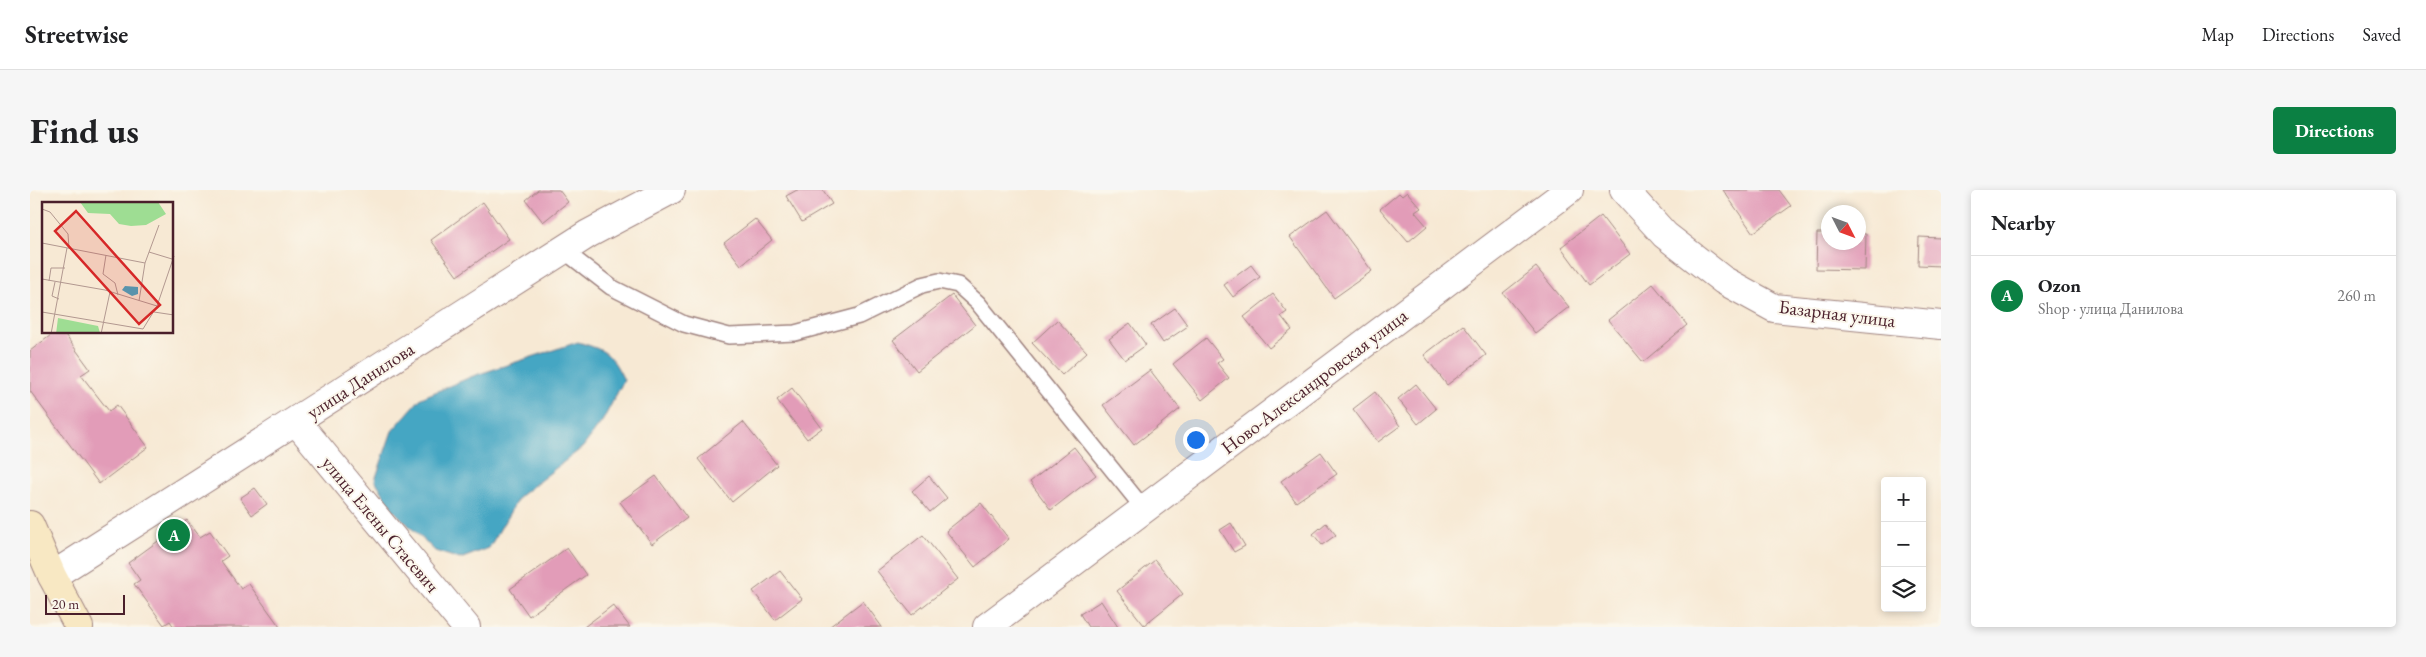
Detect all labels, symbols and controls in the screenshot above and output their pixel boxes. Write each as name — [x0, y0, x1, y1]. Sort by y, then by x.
text: Streetwise — [25, 19, 128, 50]
text: Map — [2202, 23, 2234, 46]
text: Directions — [2262, 23, 2334, 46]
text: Saved — [2362, 23, 2401, 46]
button: Directions — [2273, 107, 2396, 154]
text: Find us — [30, 108, 139, 153]
inset map — [42, 202, 174, 334]
north arrow — [1821, 205, 1866, 250]
text: Nearby — [1991, 209, 2055, 236]
text: Ozon — [2038, 273, 2081, 298]
text: A — [2001, 285, 2013, 306]
text: 260 m — [2337, 285, 2376, 306]
street label: Базарная улица — [1777, 294, 1897, 333]
text: Shop · улица Данилова — [2038, 298, 2183, 319]
street label: Ново-Александровская улица — [1216, 303, 1413, 460]
street label: улица Данилова — [302, 336, 419, 424]
your location — [1183, 427, 1209, 453]
street label: улица Елены Стасевич — [316, 451, 445, 598]
map controls — [1881, 477, 1926, 612]
button: + — [1881, 477, 1926, 522]
pin: A — [158, 516, 190, 554]
button: − — [1881, 522, 1926, 567]
button: layers — [1881, 567, 1926, 612]
scale bar — [45, 592, 125, 615]
text: 20 m — [52, 595, 79, 613]

